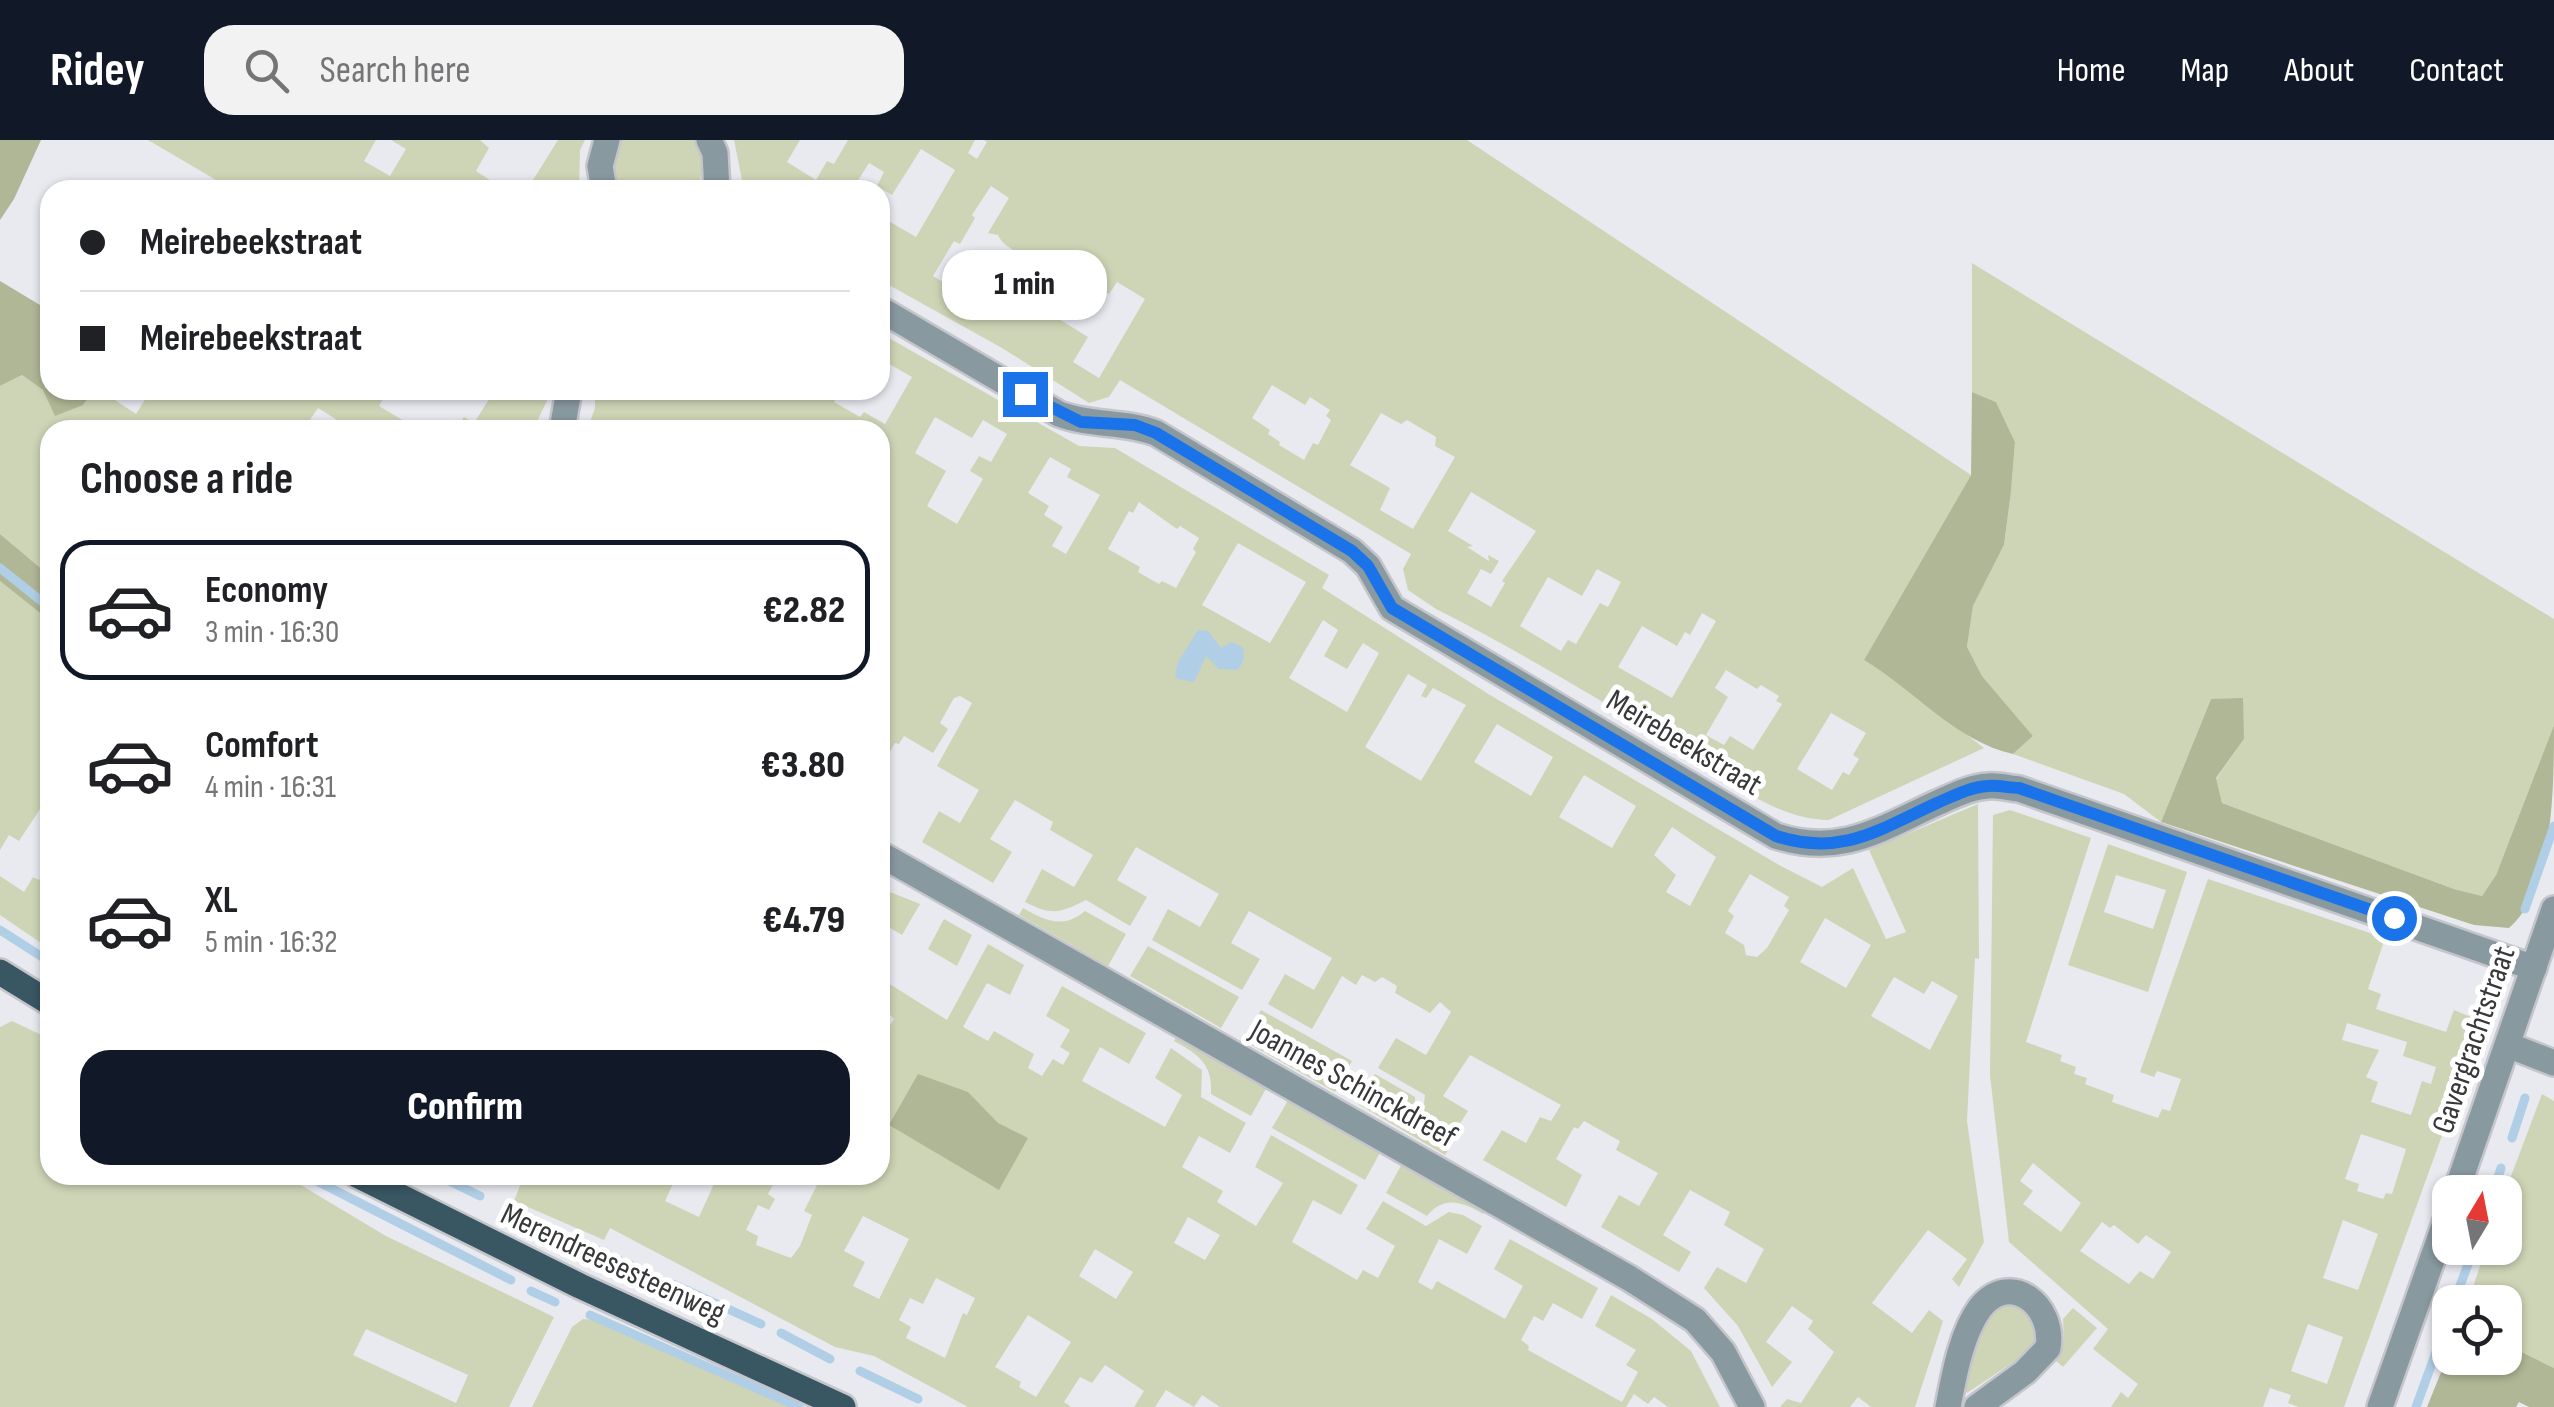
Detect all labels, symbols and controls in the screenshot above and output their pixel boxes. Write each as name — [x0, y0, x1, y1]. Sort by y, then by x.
search box — [204, 25, 904, 115]
text: Ridey — [50, 42, 144, 99]
icon: search — [239, 43, 294, 98]
text: Search here — [319, 48, 470, 93]
text: Home — [2057, 49, 2126, 92]
text: Map — [2181, 49, 2229, 92]
text: About — [2284, 49, 2354, 92]
text: Contact — [2409, 49, 2504, 92]
text: Meirebeekstraat — [140, 220, 362, 265]
callout: 1 min — [942, 249, 1108, 319]
text: 1 min — [994, 265, 1055, 304]
text: Meirebeekstraat — [140, 316, 362, 361]
route end — [1003, 372, 1048, 417]
text: Choose a ride — [80, 452, 293, 507]
icon: car — [85, 565, 175, 655]
text: Economy — [205, 568, 328, 613]
text: €2.82 — [763, 588, 845, 633]
text: 3 min · 16:30 — [205, 613, 339, 652]
street label: Meirebeekstraat — [1599, 681, 1769, 805]
icon: car — [85, 720, 175, 810]
text: Comfort — [205, 723, 319, 768]
text: €3.80 — [761, 743, 845, 788]
text: 4 min · 16:31 — [205, 768, 336, 807]
icon: car — [85, 875, 175, 965]
text: XL — [205, 878, 238, 923]
route start — [2372, 896, 2417, 941]
text: €4.79 — [762, 898, 845, 943]
text: 5 min · 16:32 — [205, 923, 338, 962]
street label: Gavergrachtstraat — [2424, 941, 2524, 1139]
street label: Joannes Schinckdreef — [1242, 1011, 1464, 1157]
button: Confirm — [80, 1050, 850, 1165]
north arrow — [2432, 1175, 2522, 1265]
map controls — [2432, 1175, 2522, 1375]
street label: Merendreesesteenweg — [495, 1195, 731, 1333]
button: locate — [2432, 1285, 2522, 1375]

